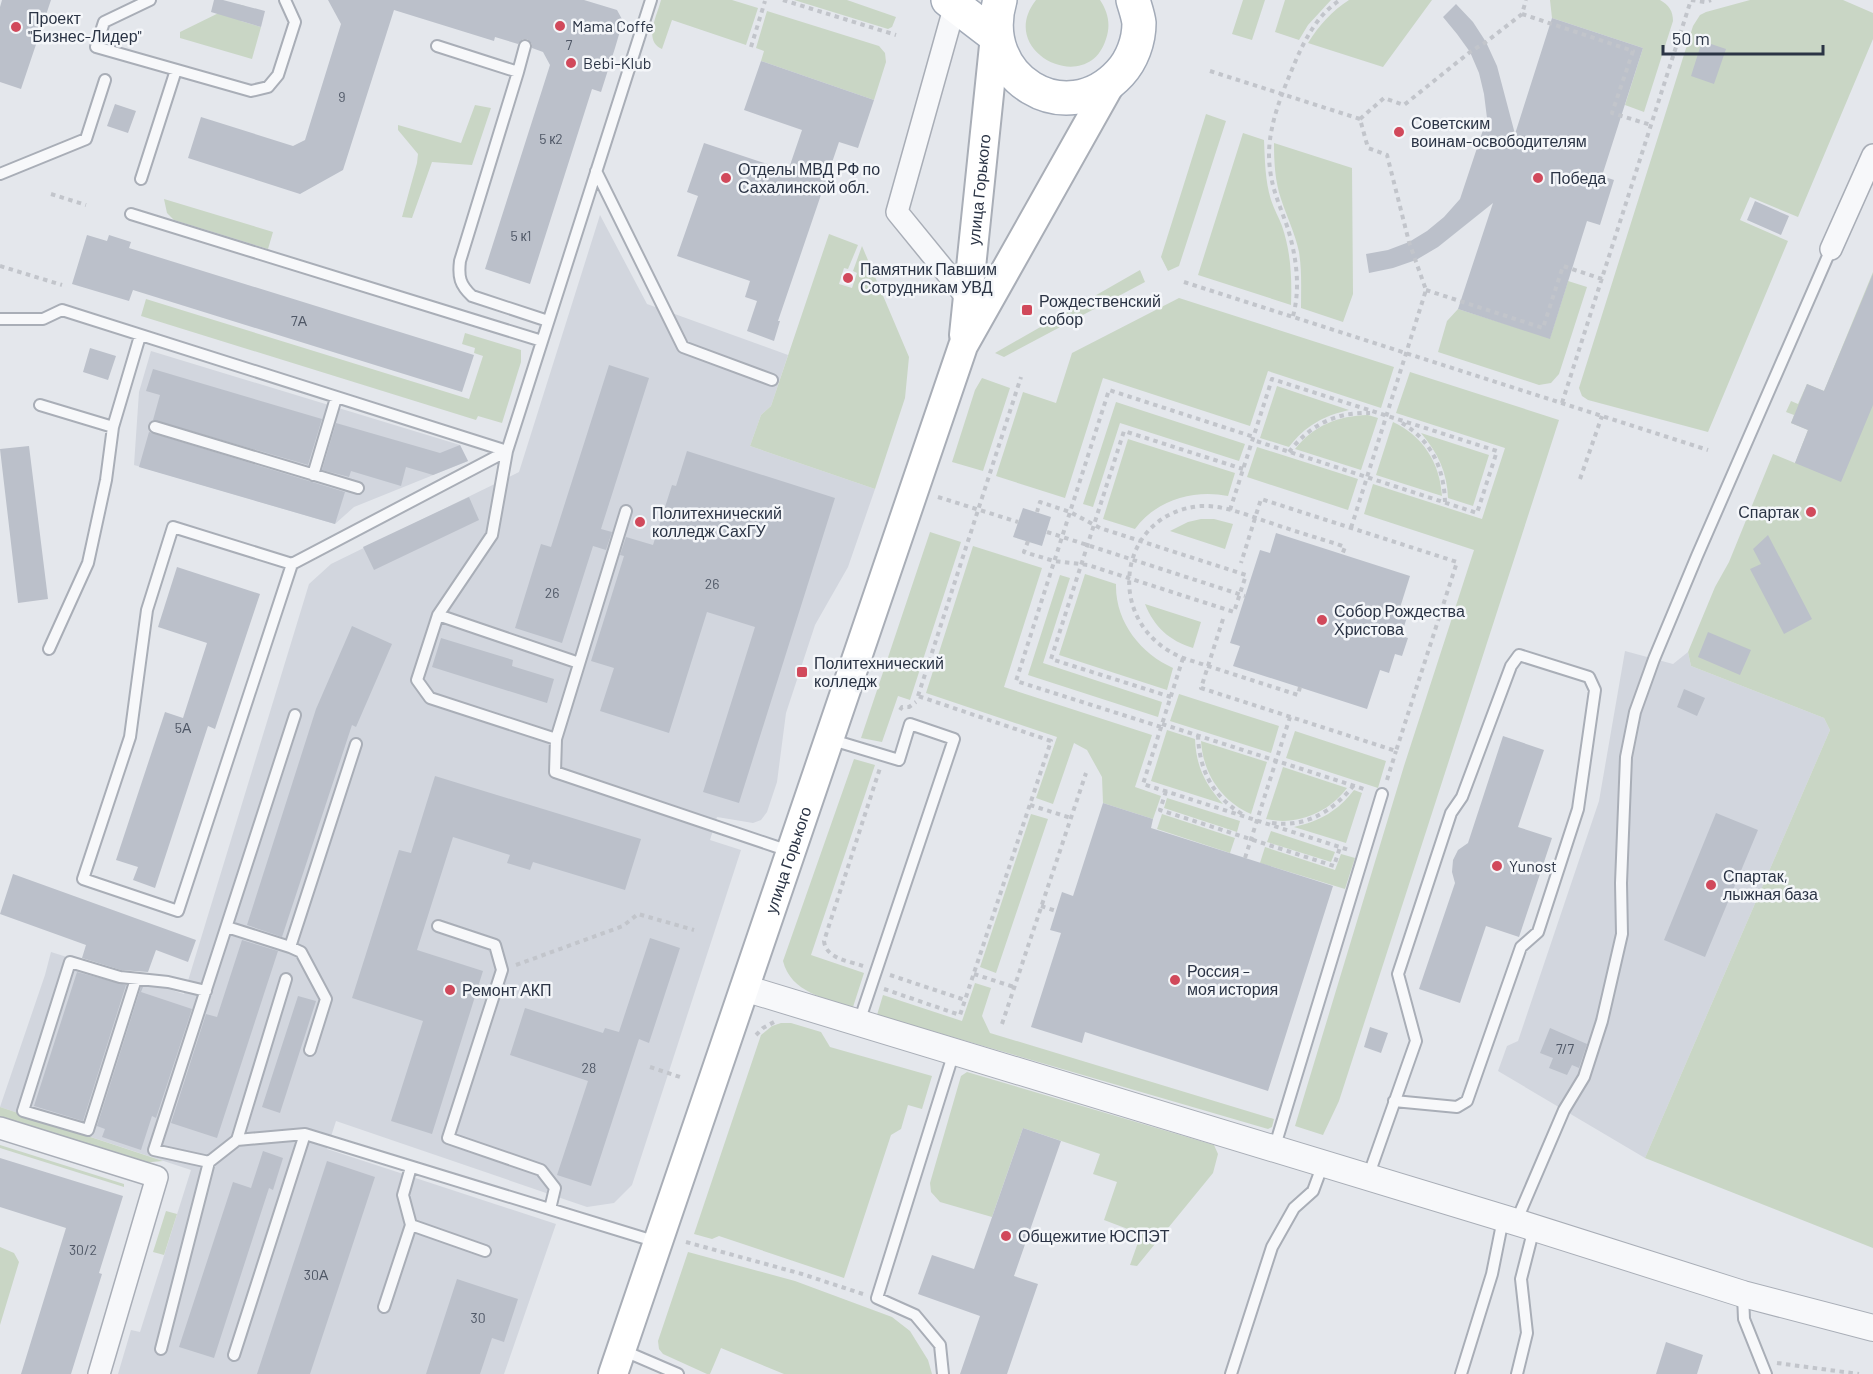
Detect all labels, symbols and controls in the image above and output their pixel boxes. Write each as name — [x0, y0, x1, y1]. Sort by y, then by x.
place label: Проект "Бизнес-Лидер" — [28, 8, 142, 45]
place label: Mama Coffe — [572, 16, 654, 35]
scale bar — [1663, 18, 1824, 56]
marker: Mama Coffe — [553, 19, 567, 33]
marker: Проект "Бизнес-Лидер" — [9, 20, 23, 34]
text: 50 m — [1672, 27, 1710, 49]
house number: 7 — [566, 36, 573, 53]
place label: Bebi-Klub — [583, 53, 651, 72]
marker: Bebi-Klub — [564, 56, 578, 70]
house number: 9 — [338, 88, 346, 105]
place label: Советским воинам-освободителям — [1411, 113, 1587, 150]
marker: Советским воинам-освободителям — [1392, 125, 1406, 139]
house number: 5 к2 — [539, 130, 563, 147]
street label: улица Горького — [963, 133, 994, 246]
place label: Отделы МВД РФ по Сахалинской обл. — [738, 159, 880, 196]
place label: Победа — [1550, 168, 1606, 187]
marker: Отделы МВД РФ по Сахалинской обл. — [719, 171, 733, 185]
marker: Победа — [1531, 171, 1545, 185]
house number: 5 к1 — [510, 227, 532, 244]
place label: Памятник Павшим Сотрудникам УВД — [860, 259, 997, 296]
marker: Памятник Павшим Сотрудникам УВД — [841, 271, 855, 285]
place label: Рождественский собор — [1039, 291, 1161, 328]
marker: Рождественский собор — [1020, 303, 1034, 317]
house number: 7А — [291, 312, 308, 329]
place label: Спартак — [1738, 502, 1800, 521]
place label: Политехнический колледж СахГУ — [652, 503, 782, 540]
marker: Спартак — [1804, 505, 1818, 519]
marker: Политехнический колледж СахГУ — [633, 515, 647, 529]
house number: 26 — [705, 575, 719, 592]
house number: 26 — [545, 584, 559, 601]
place label: Собор Рождества Христова — [1334, 601, 1465, 638]
marker: Собор Рождества Христова — [1315, 613, 1329, 627]
place label: Политехнический колледж — [814, 653, 944, 690]
marker: Политехнический колледж — [795, 665, 809, 679]
house number: 5А — [175, 719, 192, 736]
street label: улица Горького — [761, 804, 815, 916]
place label: Yunost — [1509, 856, 1557, 875]
marker: Yunost — [1490, 859, 1504, 873]
place label: Спартак, лыжная база — [1723, 866, 1818, 903]
marker: Спартак, лыжная база — [1704, 878, 1718, 892]
place label: Россия – моя история — [1187, 961, 1278, 998]
marker: Россия – моя история — [1168, 973, 1182, 987]
place label: Ремонт АКП — [462, 980, 552, 999]
marker: Ремонт АКП — [443, 983, 457, 997]
house number: 7/7 — [1556, 1040, 1574, 1057]
house number: 28 — [582, 1059, 596, 1076]
place label: Общежитие ЮСПЭТ — [1018, 1226, 1170, 1245]
marker: Общежитие ЮСПЭТ — [999, 1229, 1013, 1243]
house number: 30/2 — [69, 1241, 97, 1258]
house number: 30А — [304, 1266, 329, 1283]
house number: 30 — [470, 1309, 486, 1326]

